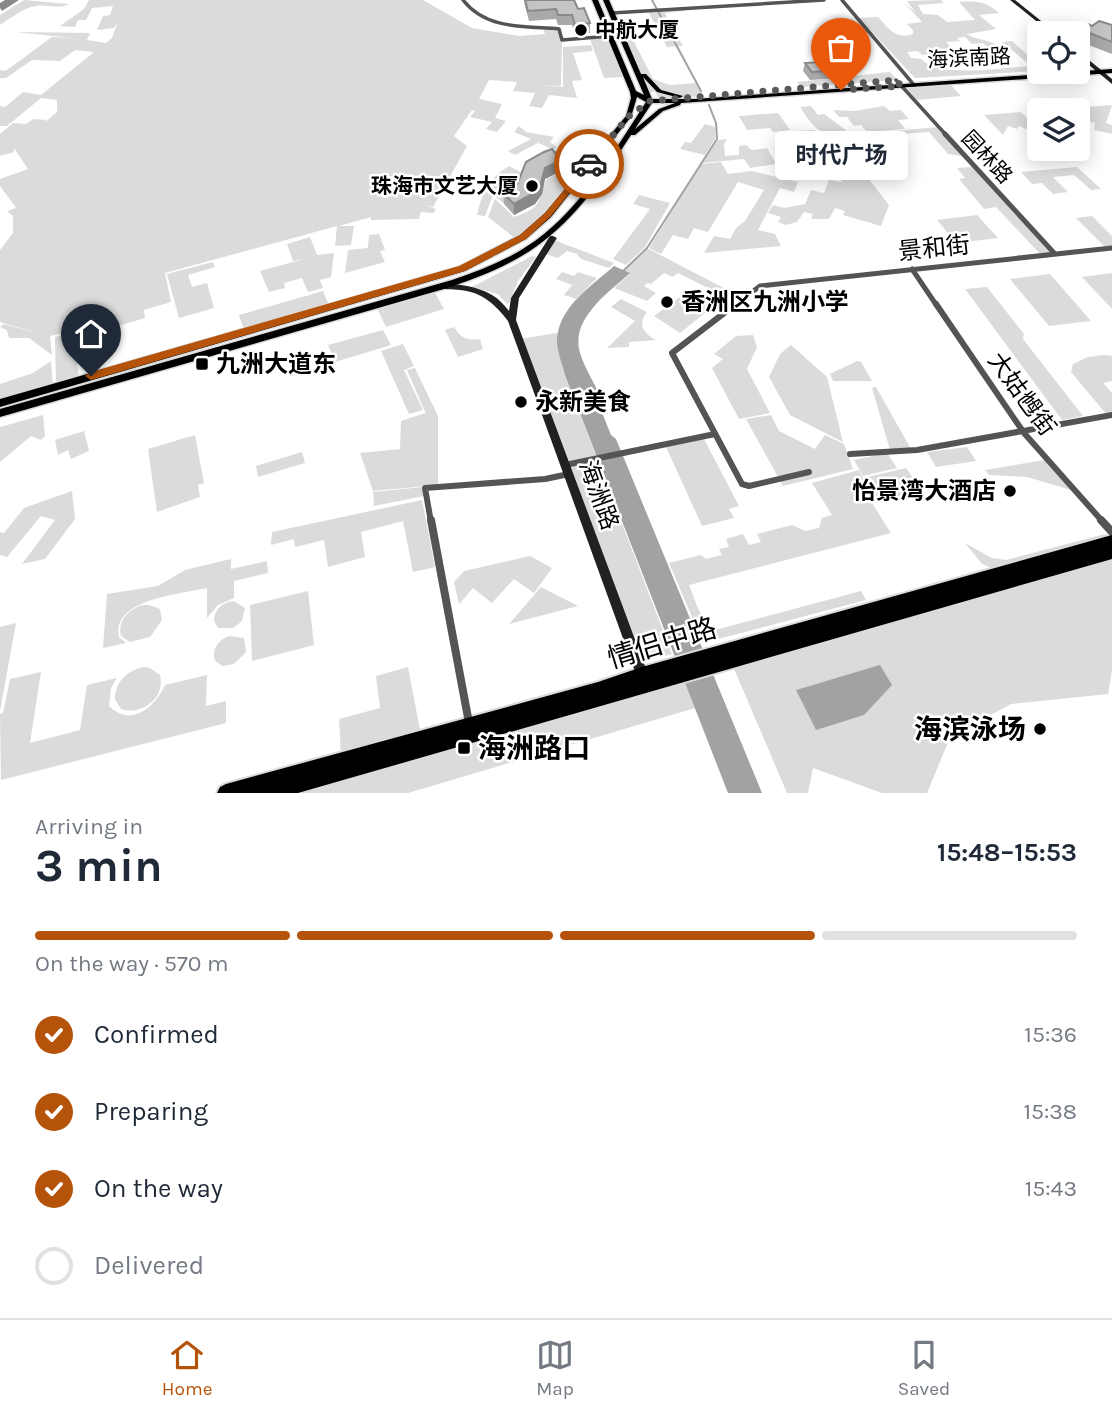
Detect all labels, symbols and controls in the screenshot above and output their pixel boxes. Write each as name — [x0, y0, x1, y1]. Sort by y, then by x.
place label: 中航大厦 — [595, 18, 679, 42]
pin — [811, 18, 871, 90]
map controls — [1027, 21, 1090, 161]
button: locate — [1027, 21, 1090, 84]
marker: 中航大厦 — [573, 22, 589, 38]
icon: bag — [822, 29, 860, 67]
street label: 海滨南路 — [926, 44, 1012, 72]
button: layers — [1027, 98, 1090, 161]
street label: 园林路 — [957, 126, 1017, 188]
courier — [554, 129, 624, 199]
callout: 时代广场 — [774, 132, 908, 181]
text: 时代广场 — [796, 142, 888, 169]
icon: car — [570, 145, 608, 183]
place label: 珠海市文艺大厦 — [371, 174, 518, 198]
marker: 珠海市文艺大厦 — [524, 178, 540, 194]
street label: 景和街 — [897, 230, 971, 266]
place label: 香洲区九洲小学 — [681, 288, 849, 316]
marker: 香洲区九洲小学 — [659, 294, 675, 310]
pin — [61, 304, 121, 376]
icon: home — [72, 315, 110, 353]
street label: 大姑乸街 — [982, 347, 1062, 441]
place label: 九洲大道东 — [216, 350, 336, 378]
marker: 九洲大道东 — [194, 356, 210, 372]
place label: 永新美食 — [535, 388, 631, 416]
marker: 永新美食 — [513, 394, 529, 410]
street label: 海洲路 — [574, 456, 624, 534]
place label: 怡景湾大酒店 — [852, 477, 996, 505]
marker: 怡景湾大酒店 — [1002, 483, 1018, 499]
street label: 情侣中路 — [604, 611, 720, 675]
place label: 海滨泳场 — [914, 713, 1026, 746]
marker: 海滨泳场 — [1032, 721, 1048, 737]
place label: 海洲路口 — [478, 732, 590, 765]
marker: 海洲路口 — [456, 740, 472, 756]
text: Arriving in — [35, 813, 143, 840]
text: 15:48–15:53 — [937, 837, 1077, 868]
text: 3 min — [35, 839, 163, 893]
text: On the way · 570 m — [35, 950, 228, 977]
icon: check — [35, 1016, 73, 1054]
text: Confirmed — [94, 1019, 219, 1050]
text: 15:36 — [1024, 1021, 1077, 1048]
icon: check — [35, 1093, 73, 1131]
text: Preparing — [94, 1096, 208, 1127]
text: 15:38 — [1023, 1098, 1077, 1125]
icon: check — [35, 1170, 73, 1208]
text: On the way — [94, 1173, 223, 1204]
text: 15:43 — [1025, 1175, 1077, 1202]
text: Delivered — [94, 1250, 204, 1281]
tab: Home — [162, 1336, 212, 1400]
tab: Map — [536, 1336, 574, 1400]
tab: Saved — [898, 1336, 950, 1400]

